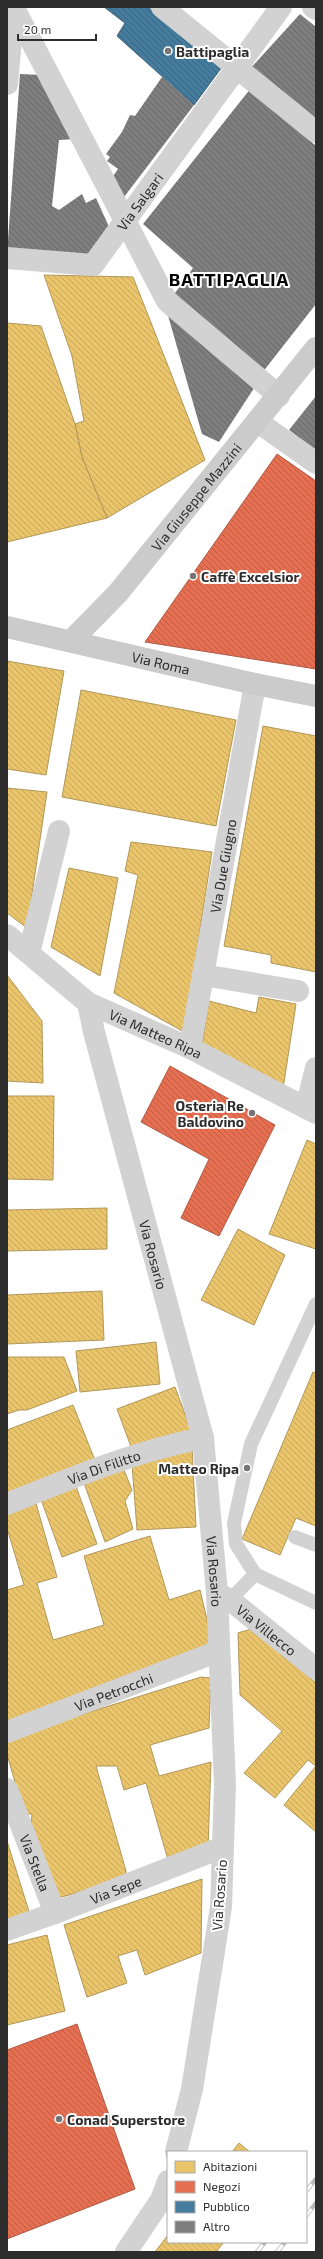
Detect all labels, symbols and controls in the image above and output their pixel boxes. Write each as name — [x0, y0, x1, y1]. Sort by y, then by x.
scale bar — [18, 16, 96, 42]
text: 20 m — [24, 22, 51, 36]
place label: Battipaglia — [176, 43, 249, 60]
marker: Battipaglia — [163, 46, 173, 56]
street label: Via Salgari — [113, 169, 166, 234]
district label: BATTIPAGLIA — [169, 268, 289, 290]
street label: Via Giuseppe Mazzini — [147, 439, 245, 554]
place label: Caffè Excelsior — [201, 568, 300, 585]
marker: Caffè Excelsior — [188, 571, 198, 581]
street label: Via Roma — [130, 647, 192, 677]
street label: Via Due Giugno — [206, 818, 239, 914]
street label: Via Matteo Ripa — [107, 1005, 205, 1061]
place label: Osteria Re Baldovino — [176, 1097, 244, 1130]
marker: Osteria Re Baldovino — [247, 1108, 257, 1118]
street label: Via Rosario — [136, 1218, 171, 1291]
street label: Via Di Filitto — [65, 1446, 142, 1487]
place label: Matteo Ripa — [158, 1460, 239, 1477]
marker: Matteo Ripa — [242, 1463, 252, 1473]
street label: Via Rosario — [203, 1535, 226, 1607]
street label: Via Villecco — [234, 1600, 300, 1659]
street label: Via Petrocchi — [72, 1669, 155, 1714]
street label: Via Stella — [17, 1832, 54, 1893]
street label: Via Rosario — [208, 1859, 230, 1931]
street label: Via Sepe — [87, 1871, 144, 1907]
place label: Conad Superstore — [67, 2111, 185, 2128]
marker: Conad Superstore — [54, 2114, 64, 2124]
legend — [167, 2151, 307, 2243]
text: Abitazioni — [203, 2159, 257, 2173]
text: Negozi — [203, 2179, 240, 2193]
text: Pubblico — [203, 2199, 250, 2213]
text: Altro — [203, 2219, 230, 2233]

